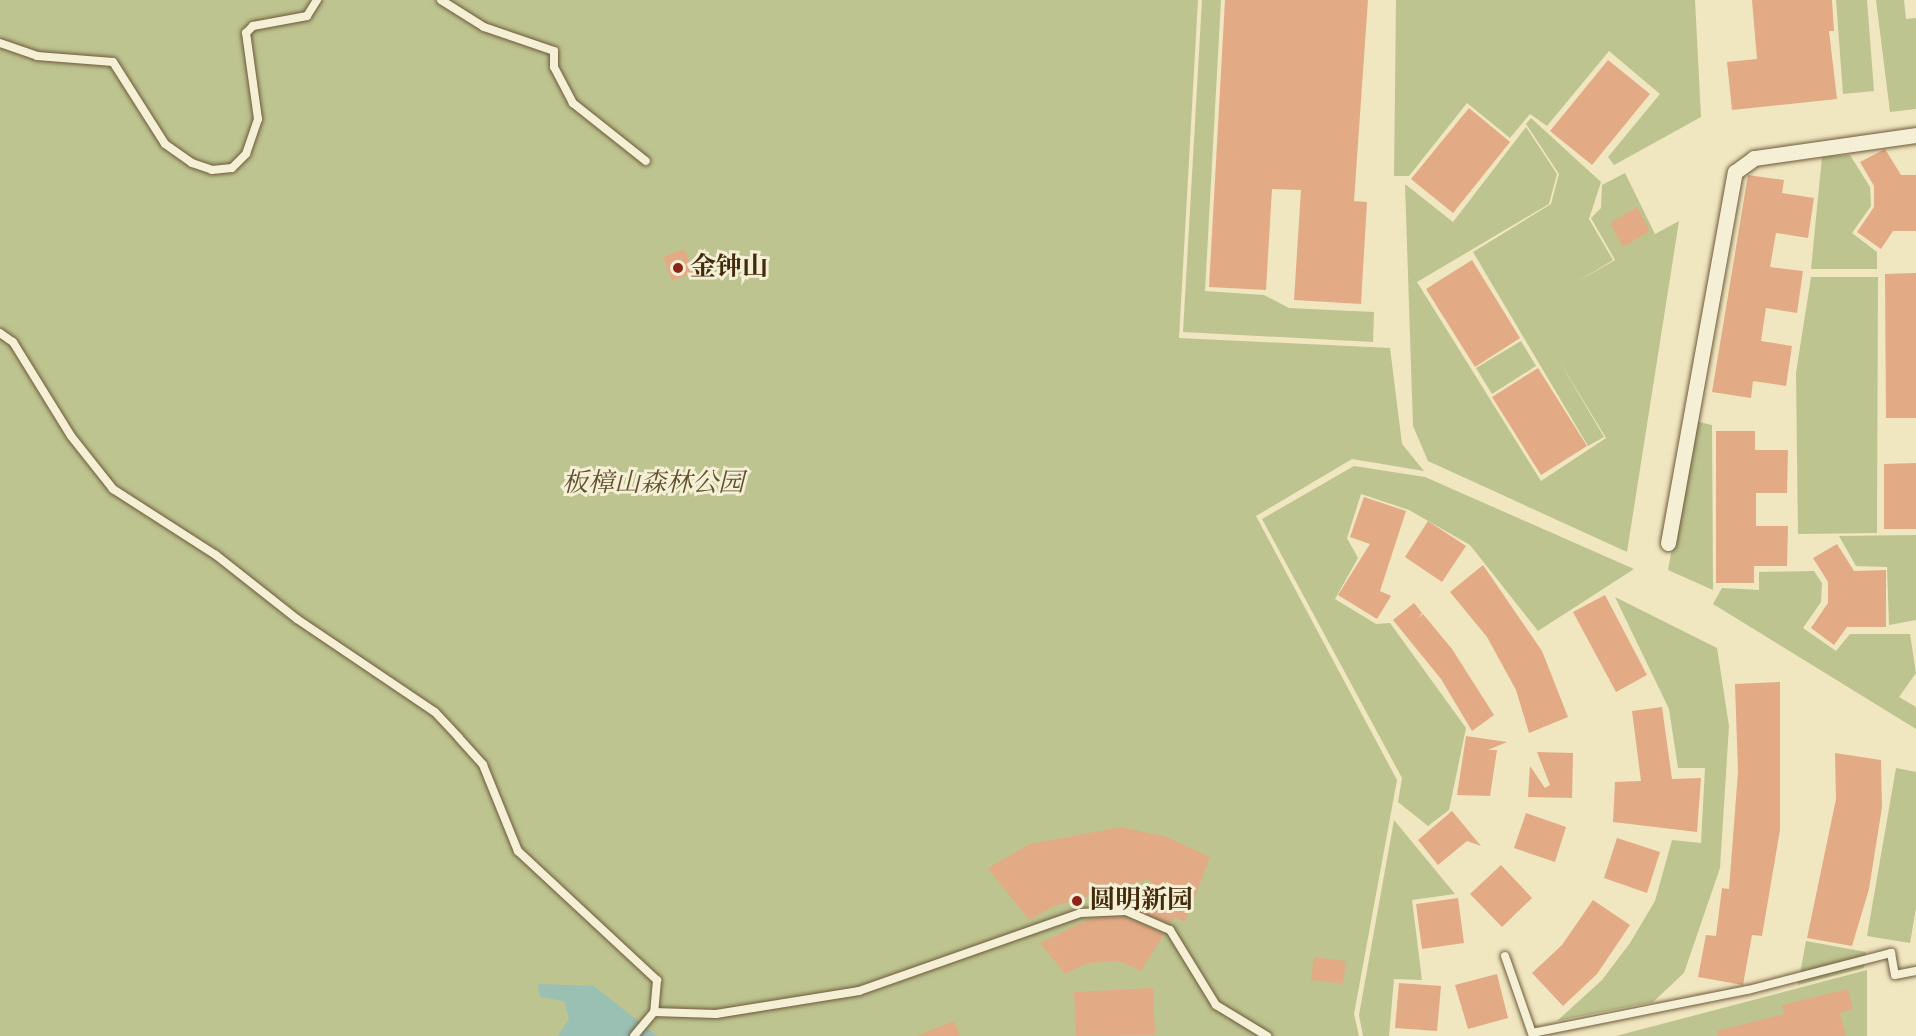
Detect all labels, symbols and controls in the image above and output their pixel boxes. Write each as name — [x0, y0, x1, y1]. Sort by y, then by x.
place label: 金钟山 — [690, 252, 768, 284]
marker: 金钟山 — [671, 261, 685, 275]
park label: 板樟山森林公园 — [562, 468, 744, 500]
place label: 圆明新园 — [1089, 885, 1193, 917]
marker: 圆明新园 — [1070, 894, 1084, 908]

